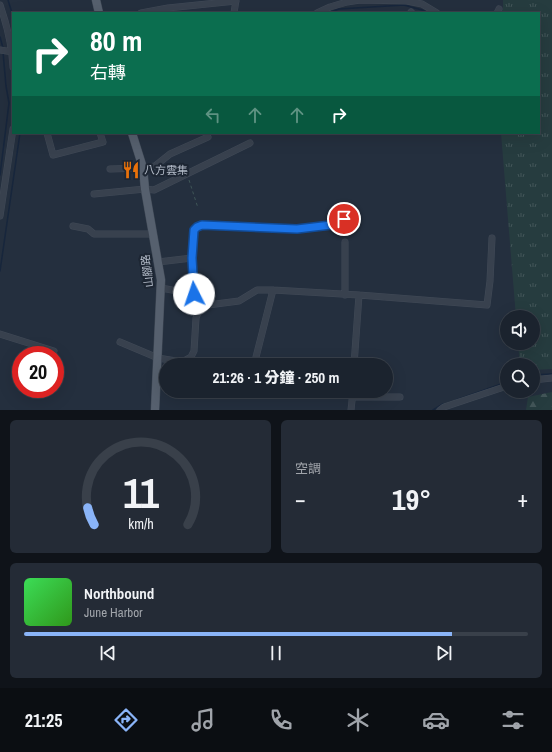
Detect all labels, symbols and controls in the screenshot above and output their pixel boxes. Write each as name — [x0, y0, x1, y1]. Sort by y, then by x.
text: 80 m — [90, 22, 142, 60]
icon: right — [24, 28, 76, 80]
text: 右轉 — [90, 60, 126, 85]
icon: left — [202, 104, 224, 126]
icon: ahead — [244, 104, 266, 126]
icon: ahead — [286, 104, 308, 126]
icon: right — [328, 104, 350, 126]
restaurant icon: 八方雲集 — [121, 160, 141, 180]
place label: 八方雲集 — [144, 163, 188, 177]
pin — [327, 202, 361, 236]
icon: arrive — [333, 208, 355, 230]
street label: 山腳路 — [138, 254, 156, 288]
position arrow — [173, 273, 215, 315]
map controls — [500, 310, 540, 398]
button: sound — [500, 310, 540, 350]
speed limit sign: 20 — [12, 346, 64, 398]
button: search — [500, 358, 540, 398]
text: 21:26 · 1 分鐘 · 250 m — [212, 367, 340, 388]
text: 空調 — [295, 460, 321, 477]
text: 11 — [122, 464, 159, 520]
text: 19° — [392, 479, 431, 519]
text: − — [295, 484, 306, 514]
text: + — [517, 484, 528, 514]
text: km/h — [128, 513, 153, 532]
text: Northbound — [84, 583, 154, 604]
text: June Harbor — [84, 604, 143, 621]
icon: previous — [97, 642, 119, 664]
icon: pause — [265, 642, 287, 664]
icon: next — [433, 642, 455, 664]
icon: directions — [112, 706, 140, 734]
icon: music — [189, 706, 217, 734]
icon: phone — [267, 706, 295, 734]
icon: climate — [344, 706, 372, 734]
icon: car — [422, 706, 450, 734]
icon: filters — [499, 706, 527, 734]
text: 21:25 — [25, 708, 62, 733]

